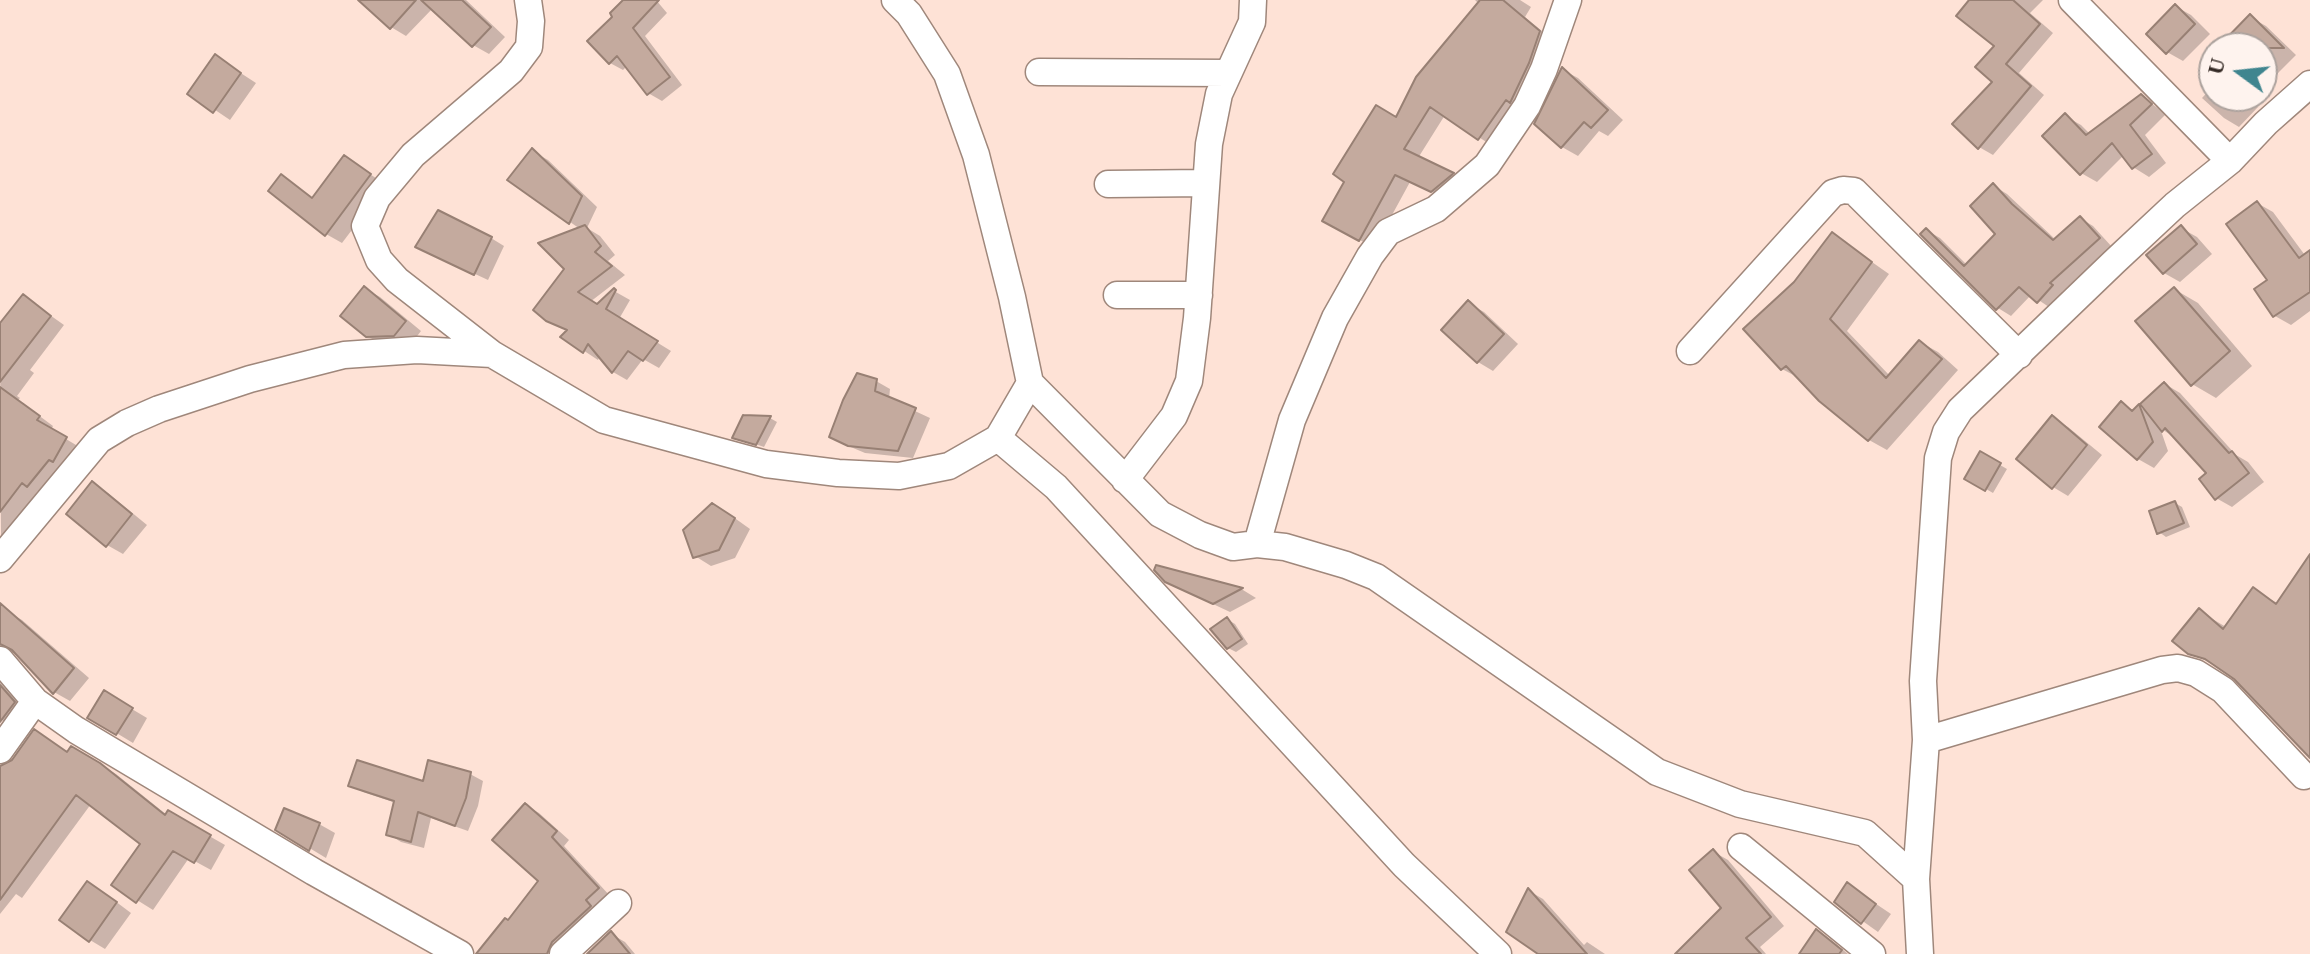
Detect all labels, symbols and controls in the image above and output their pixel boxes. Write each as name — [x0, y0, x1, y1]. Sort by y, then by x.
north arrow — [2198, 32, 2278, 112]
text: U — [2202, 55, 2230, 77]

